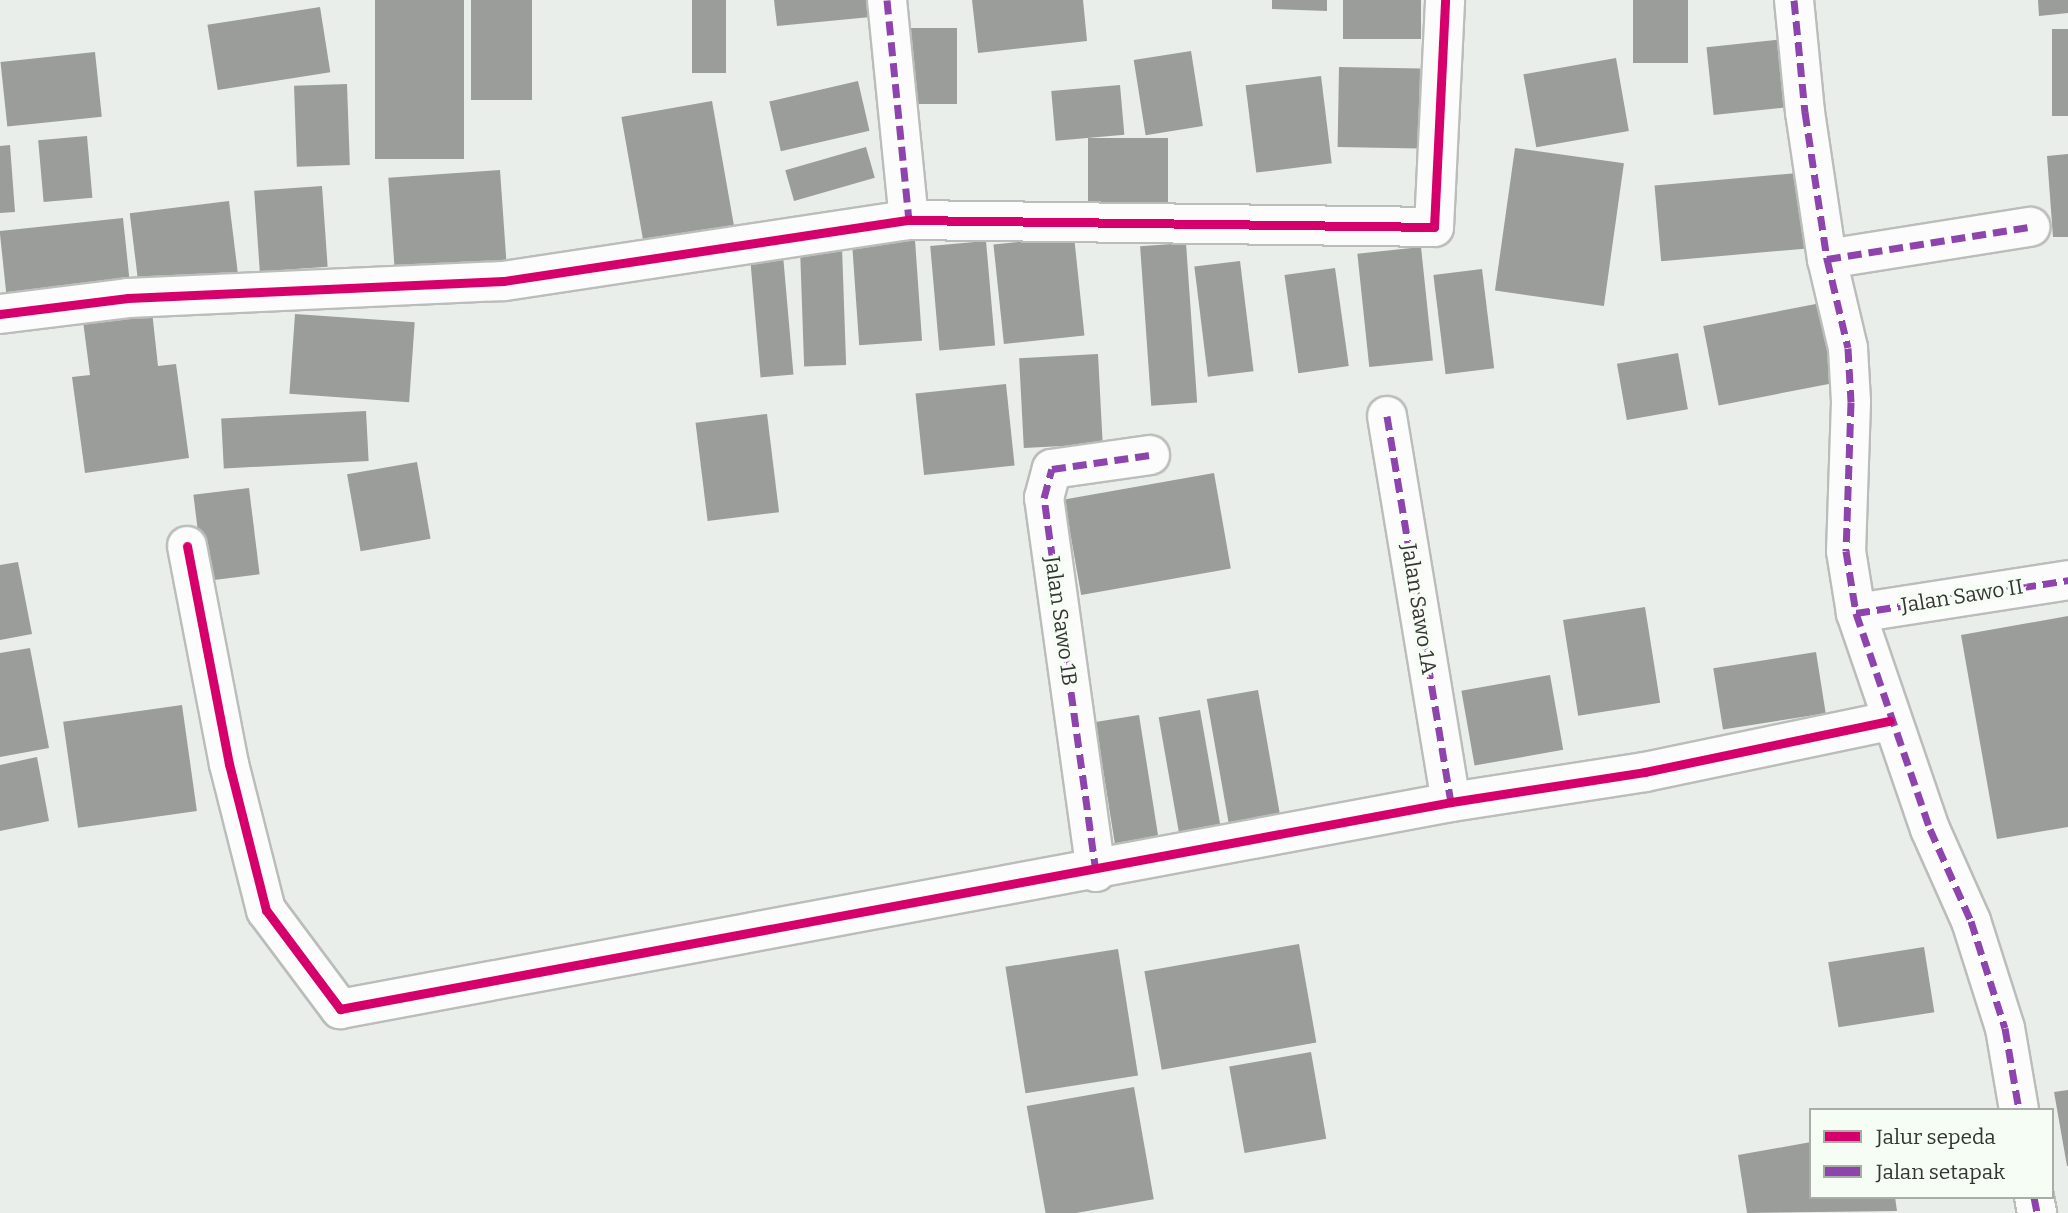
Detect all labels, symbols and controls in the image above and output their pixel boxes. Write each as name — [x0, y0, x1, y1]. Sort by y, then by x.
street label: Jalan Sawo 1A — [1396, 542, 1442, 676]
street label: Jalan Sawo 1B — [1039, 555, 1083, 687]
street label: Jalan Sawo II — [1899, 574, 2025, 618]
legend — [1809, 1108, 2054, 1199]
text: Jalur sepeda — [1876, 1124, 1996, 1150]
text: Jalan setapak — [1876, 1159, 2005, 1185]

